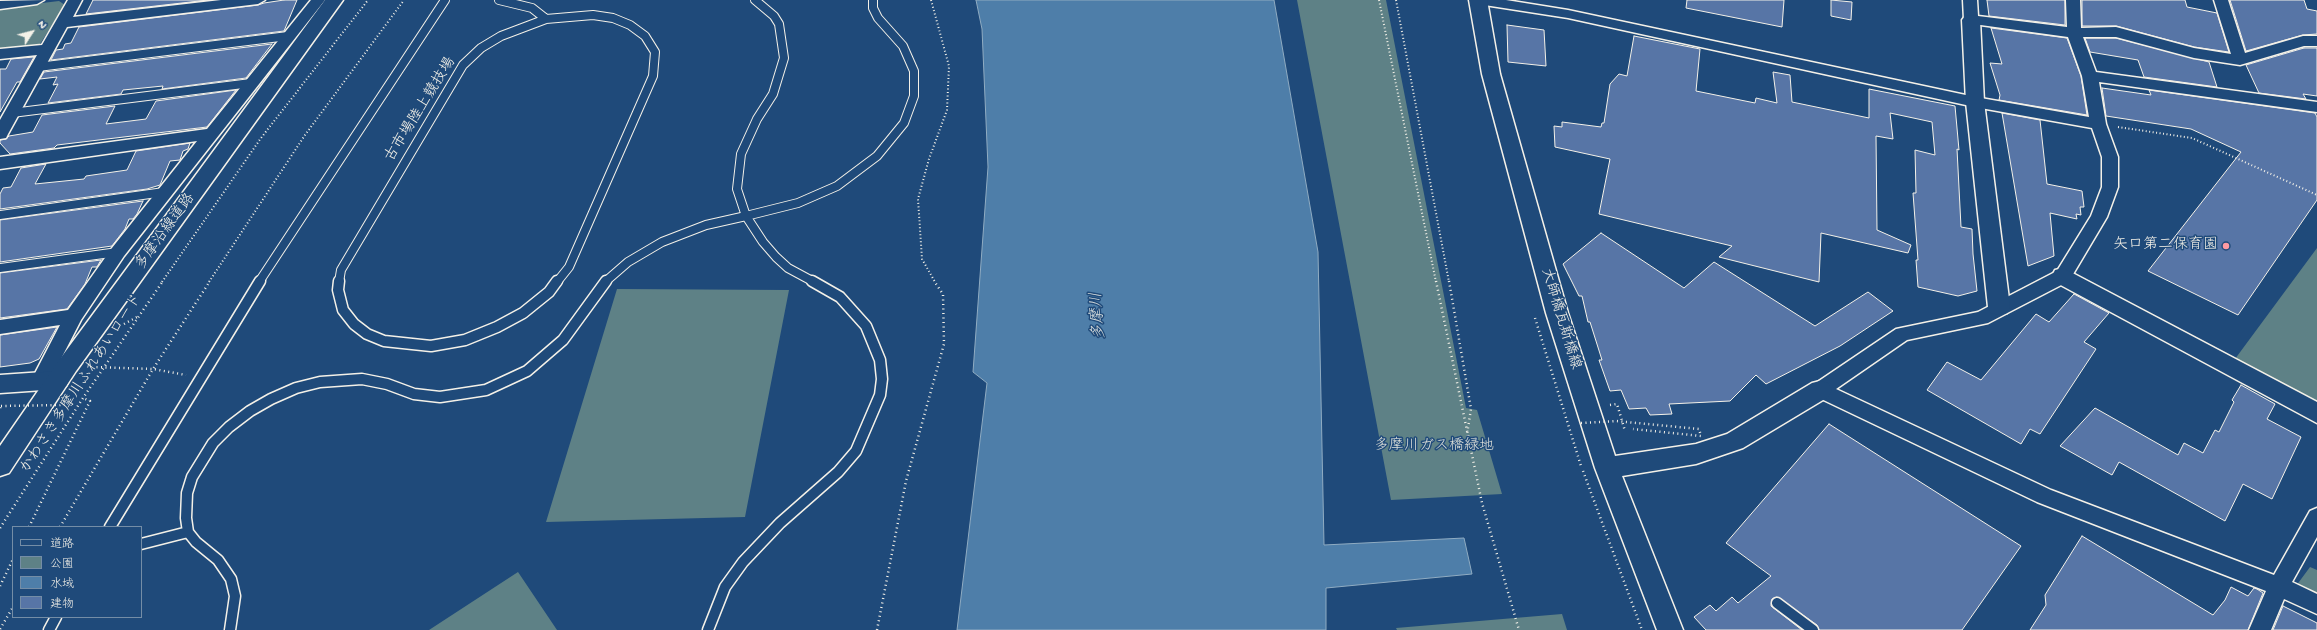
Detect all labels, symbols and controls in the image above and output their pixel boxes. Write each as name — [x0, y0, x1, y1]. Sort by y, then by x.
north arrow — [12, 12, 52, 52]
text: N — [35, 19, 49, 31]
street label: 古市場陸上競技場 — [382, 54, 460, 166]
street label: 多摩沿線道路 — [132, 190, 200, 274]
place label: 矢口第二保育園 — [2113, 237, 2218, 255]
marker: 矢口第二保育園 — [2221, 241, 2231, 251]
street label: 大師橋瓦斯橋線 — [1536, 266, 1584, 372]
street label: かわさき多摩川ふれあいロード — [17, 291, 147, 477]
water label: 多摩川 — [1088, 291, 1110, 341]
park label: 多摩川ガス橋緑地 — [1374, 438, 1494, 456]
legend — [12, 526, 142, 618]
text: 道路 — [50, 538, 74, 552]
text: 公園 — [50, 558, 74, 572]
text: 水域 — [50, 578, 74, 592]
text: 建物 — [50, 598, 74, 612]

